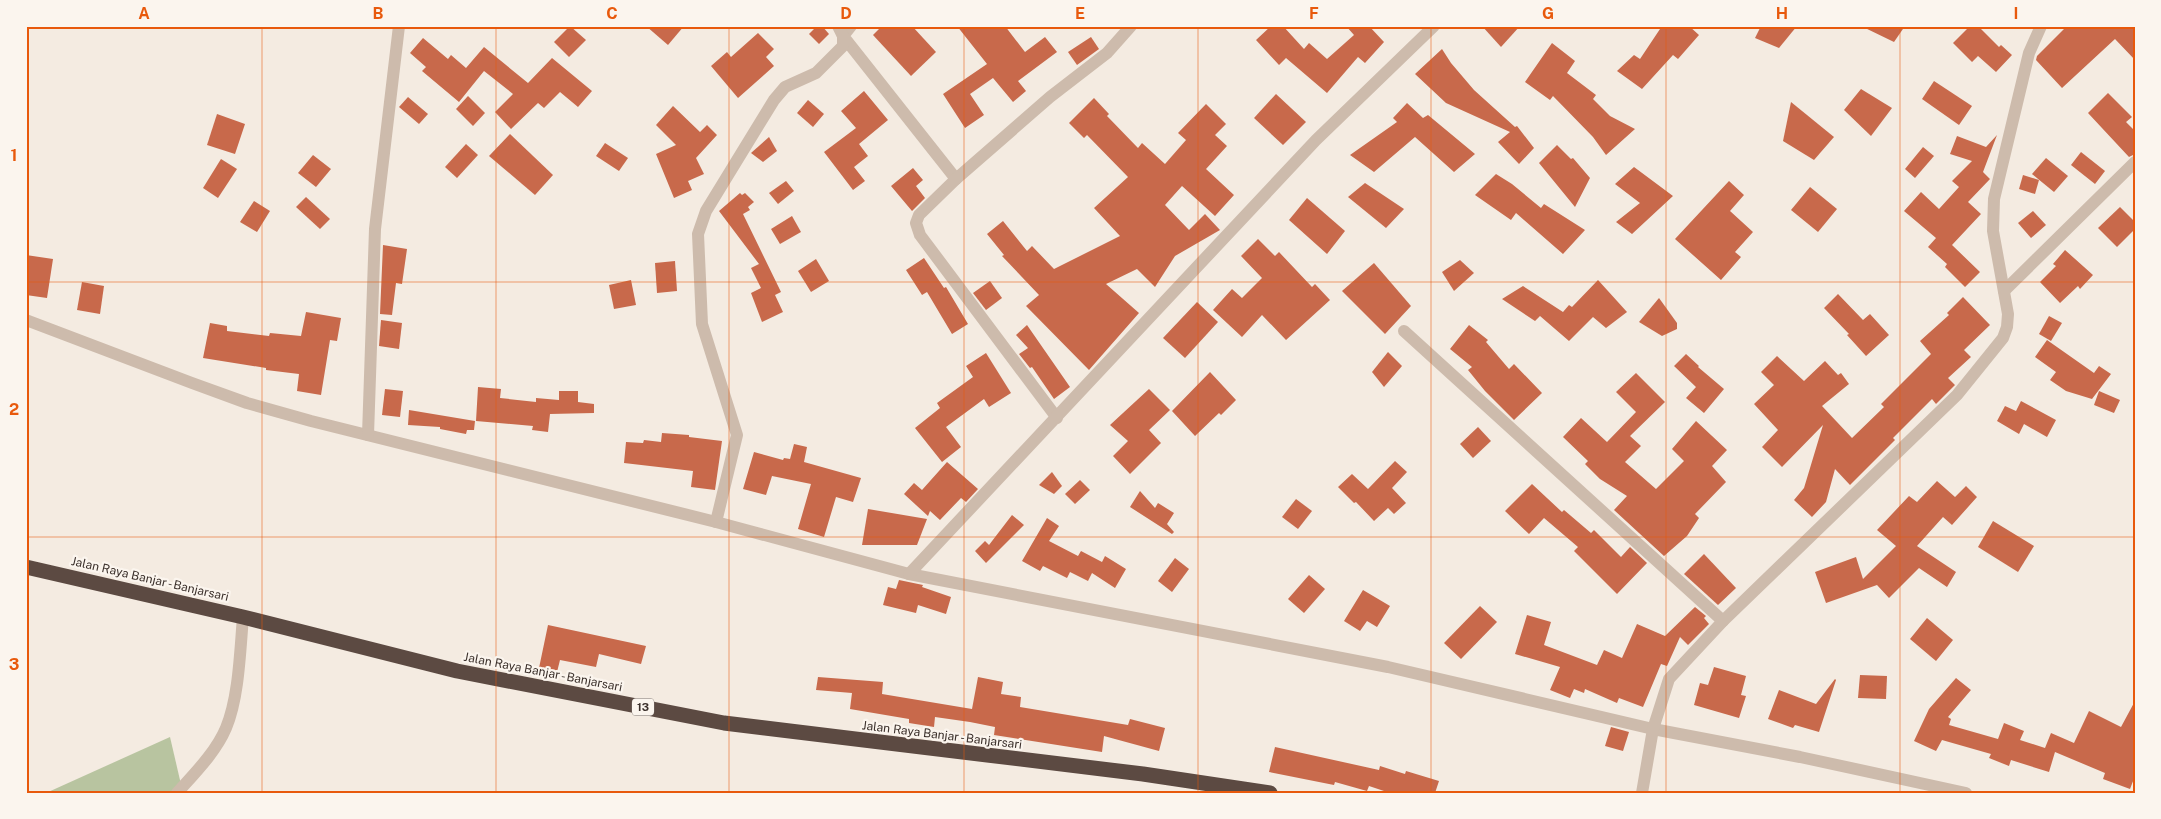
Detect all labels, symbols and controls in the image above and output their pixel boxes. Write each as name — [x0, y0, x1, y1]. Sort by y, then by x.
text: A — [138, 4, 150, 23]
text: B — [373, 4, 384, 23]
text: C — [606, 4, 618, 23]
text: D — [840, 4, 852, 23]
text: E — [1075, 4, 1085, 23]
text: F — [1309, 4, 1319, 23]
text: G — [1542, 4, 1554, 23]
text: H — [1776, 4, 1788, 23]
text: I — [2014, 4, 2018, 23]
text: 1 — [11, 146, 17, 165]
text: 2 — [9, 400, 19, 419]
street label: Jalan Raya Banjar - Banjarsari — [70, 554, 230, 604]
street label: Jalan Raya Banjar - Banjarsari — [463, 650, 623, 694]
text: 3 — [9, 655, 19, 674]
road number: 13 — [632, 699, 654, 716]
street label: Jalan Raya Banjar - Banjarsari — [861, 718, 1023, 752]

